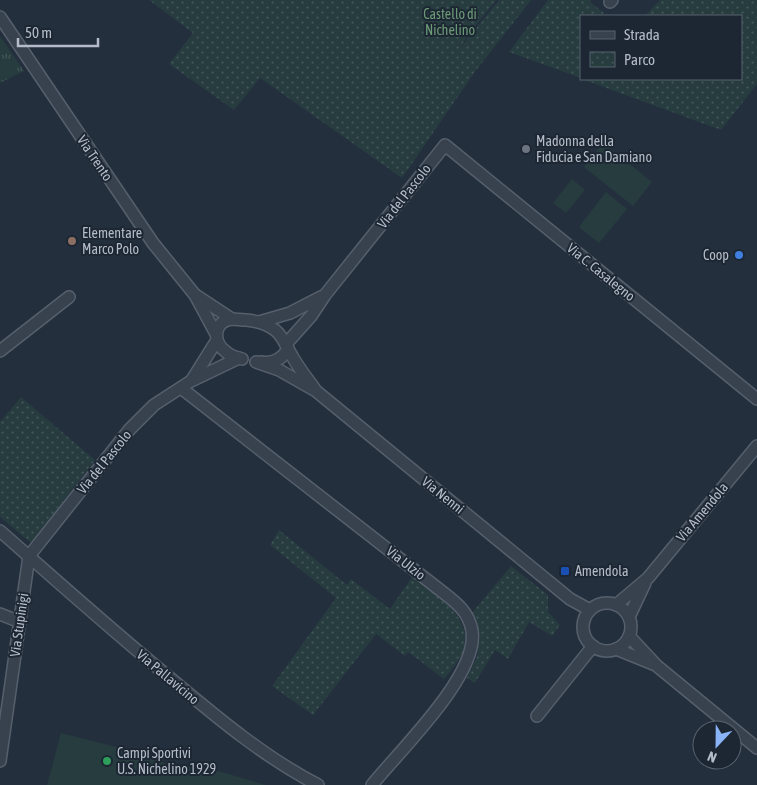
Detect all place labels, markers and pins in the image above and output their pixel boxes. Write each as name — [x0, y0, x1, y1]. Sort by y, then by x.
place label: Madonna della Fiducia e San Damiano — [536, 133, 652, 165]
marker: Madonna della Fiducia e San Damiano — [520, 143, 532, 155]
place label: Elementare Marco Polo — [82, 225, 142, 257]
marker: Elementare Marco Polo — [66, 235, 78, 247]
place label: Coop — [703, 247, 729, 263]
marker: Coop — [733, 249, 745, 261]
place label: Amendola — [575, 563, 629, 579]
marker: Amendola — [559, 565, 571, 577]
place label: Campi Sportivi U.S. Nichelino 1929 — [117, 745, 216, 777]
marker: Campi Sportivi U.S. Nichelino 1929 — [101, 755, 113, 767]

